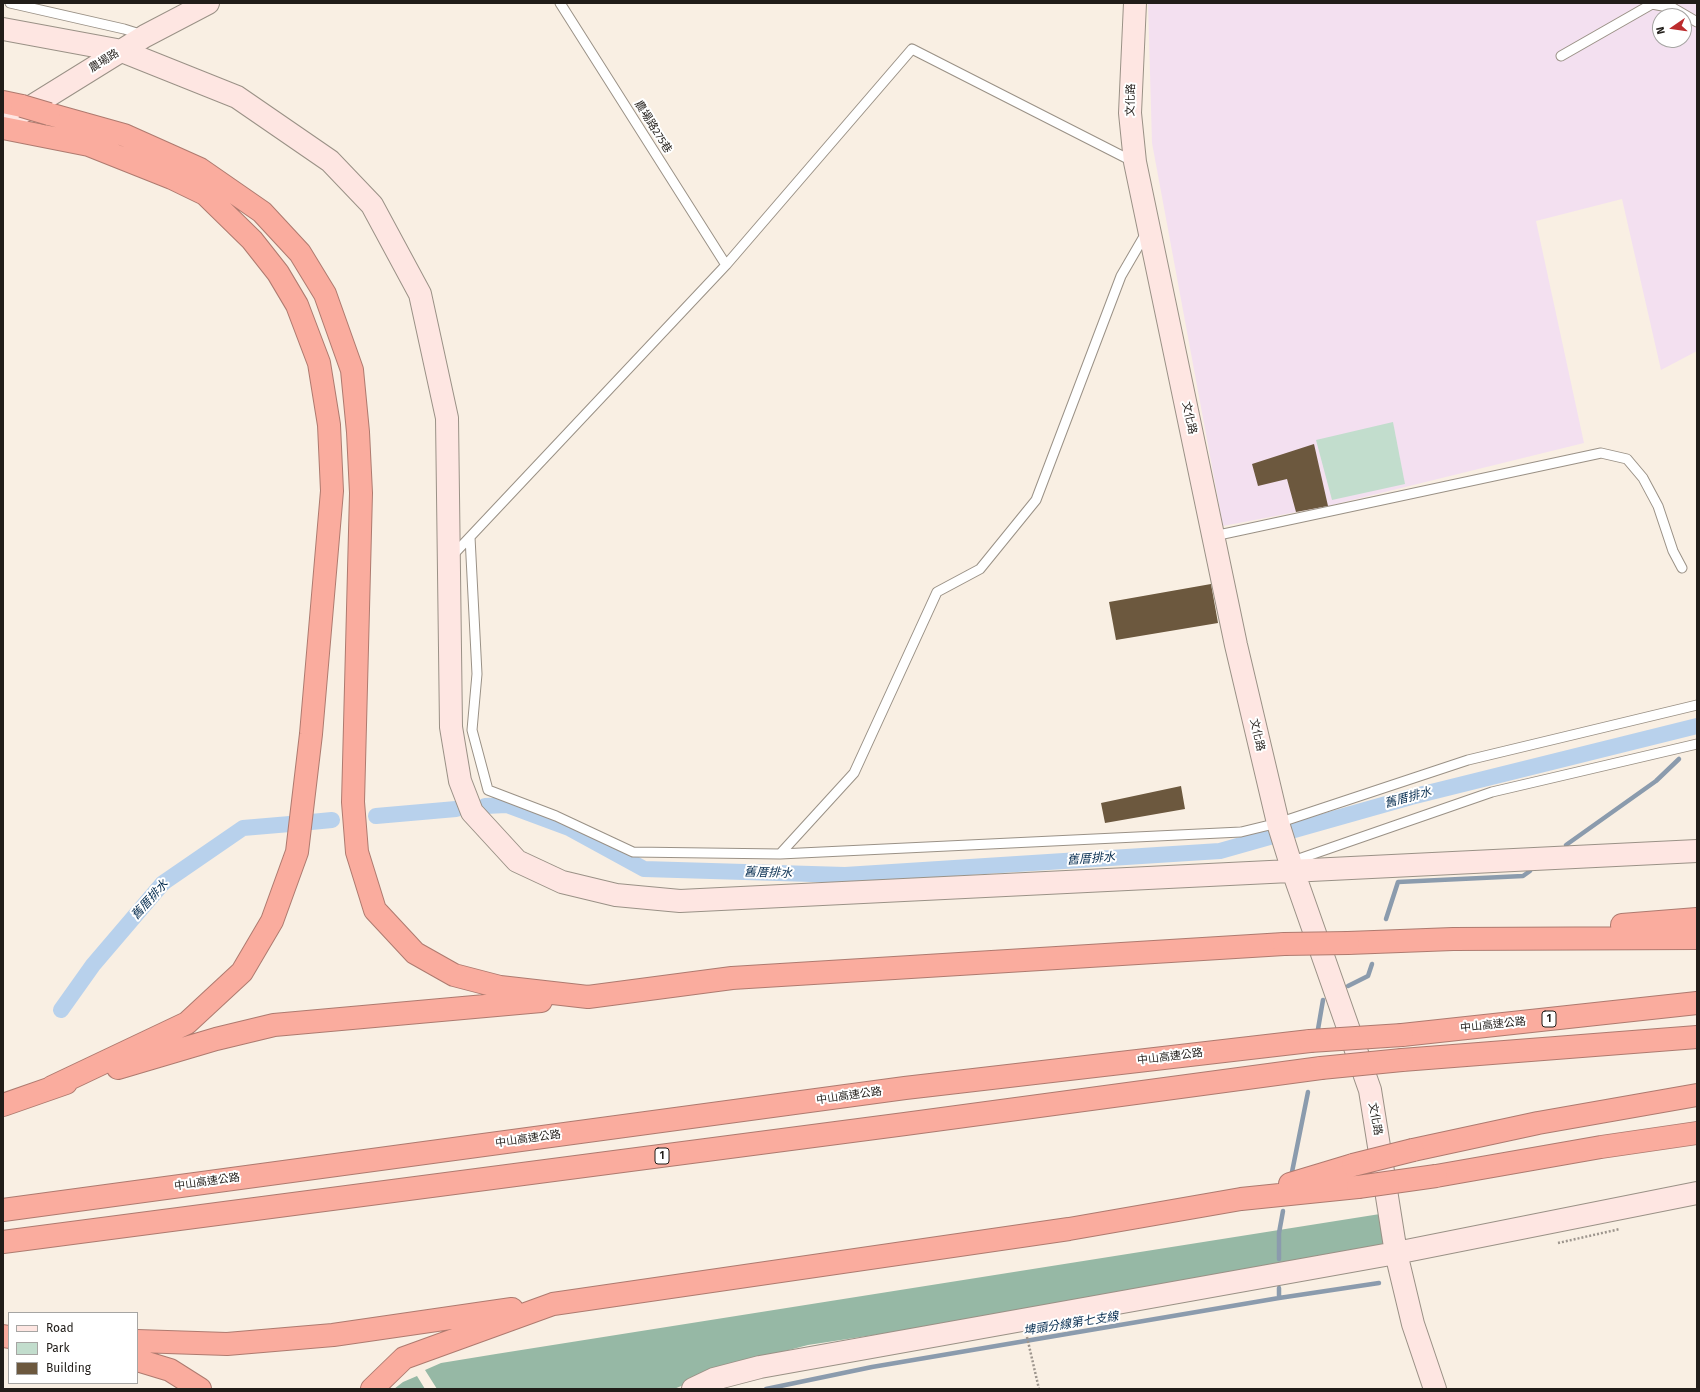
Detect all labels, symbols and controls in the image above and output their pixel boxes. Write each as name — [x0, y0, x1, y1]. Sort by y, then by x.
north arrow — [1652, 8, 1692, 48]
text: N — [1654, 26, 1668, 36]
street label: 農場路 — [87, 47, 121, 75]
street label: 文化路 — [1124, 83, 1138, 117]
street label: 農場路275巷 — [632, 98, 674, 156]
street label: 文化路 — [1179, 400, 1199, 436]
street label: 文化路 — [1247, 717, 1267, 753]
water label: 舊厝排水 — [1383, 785, 1433, 811]
water label: 舊厝排水 — [1067, 850, 1115, 868]
water label: 舊厝排水 — [744, 865, 792, 881]
water label: 舊厝排水 — [129, 877, 171, 923]
road number: 1 — [1542, 1011, 1556, 1027]
street label: 中山高速公路 — [1459, 1015, 1527, 1035]
street label: 中山高速公路 — [1136, 1046, 1204, 1068]
street label: 中山高速公路 — [815, 1085, 883, 1107]
street label: 文化路 — [1366, 1102, 1384, 1136]
street label: 中山高速公路 — [494, 1128, 562, 1150]
road number: 1 — [655, 1148, 669, 1164]
street label: 中山高速公路 — [173, 1171, 241, 1193]
water label: 埤頭分線第七支線 — [1022, 1309, 1120, 1339]
legend — [8, 1312, 138, 1384]
text: Road — [46, 1321, 74, 1335]
text: Park — [46, 1341, 70, 1355]
text: Building — [46, 1361, 91, 1375]

